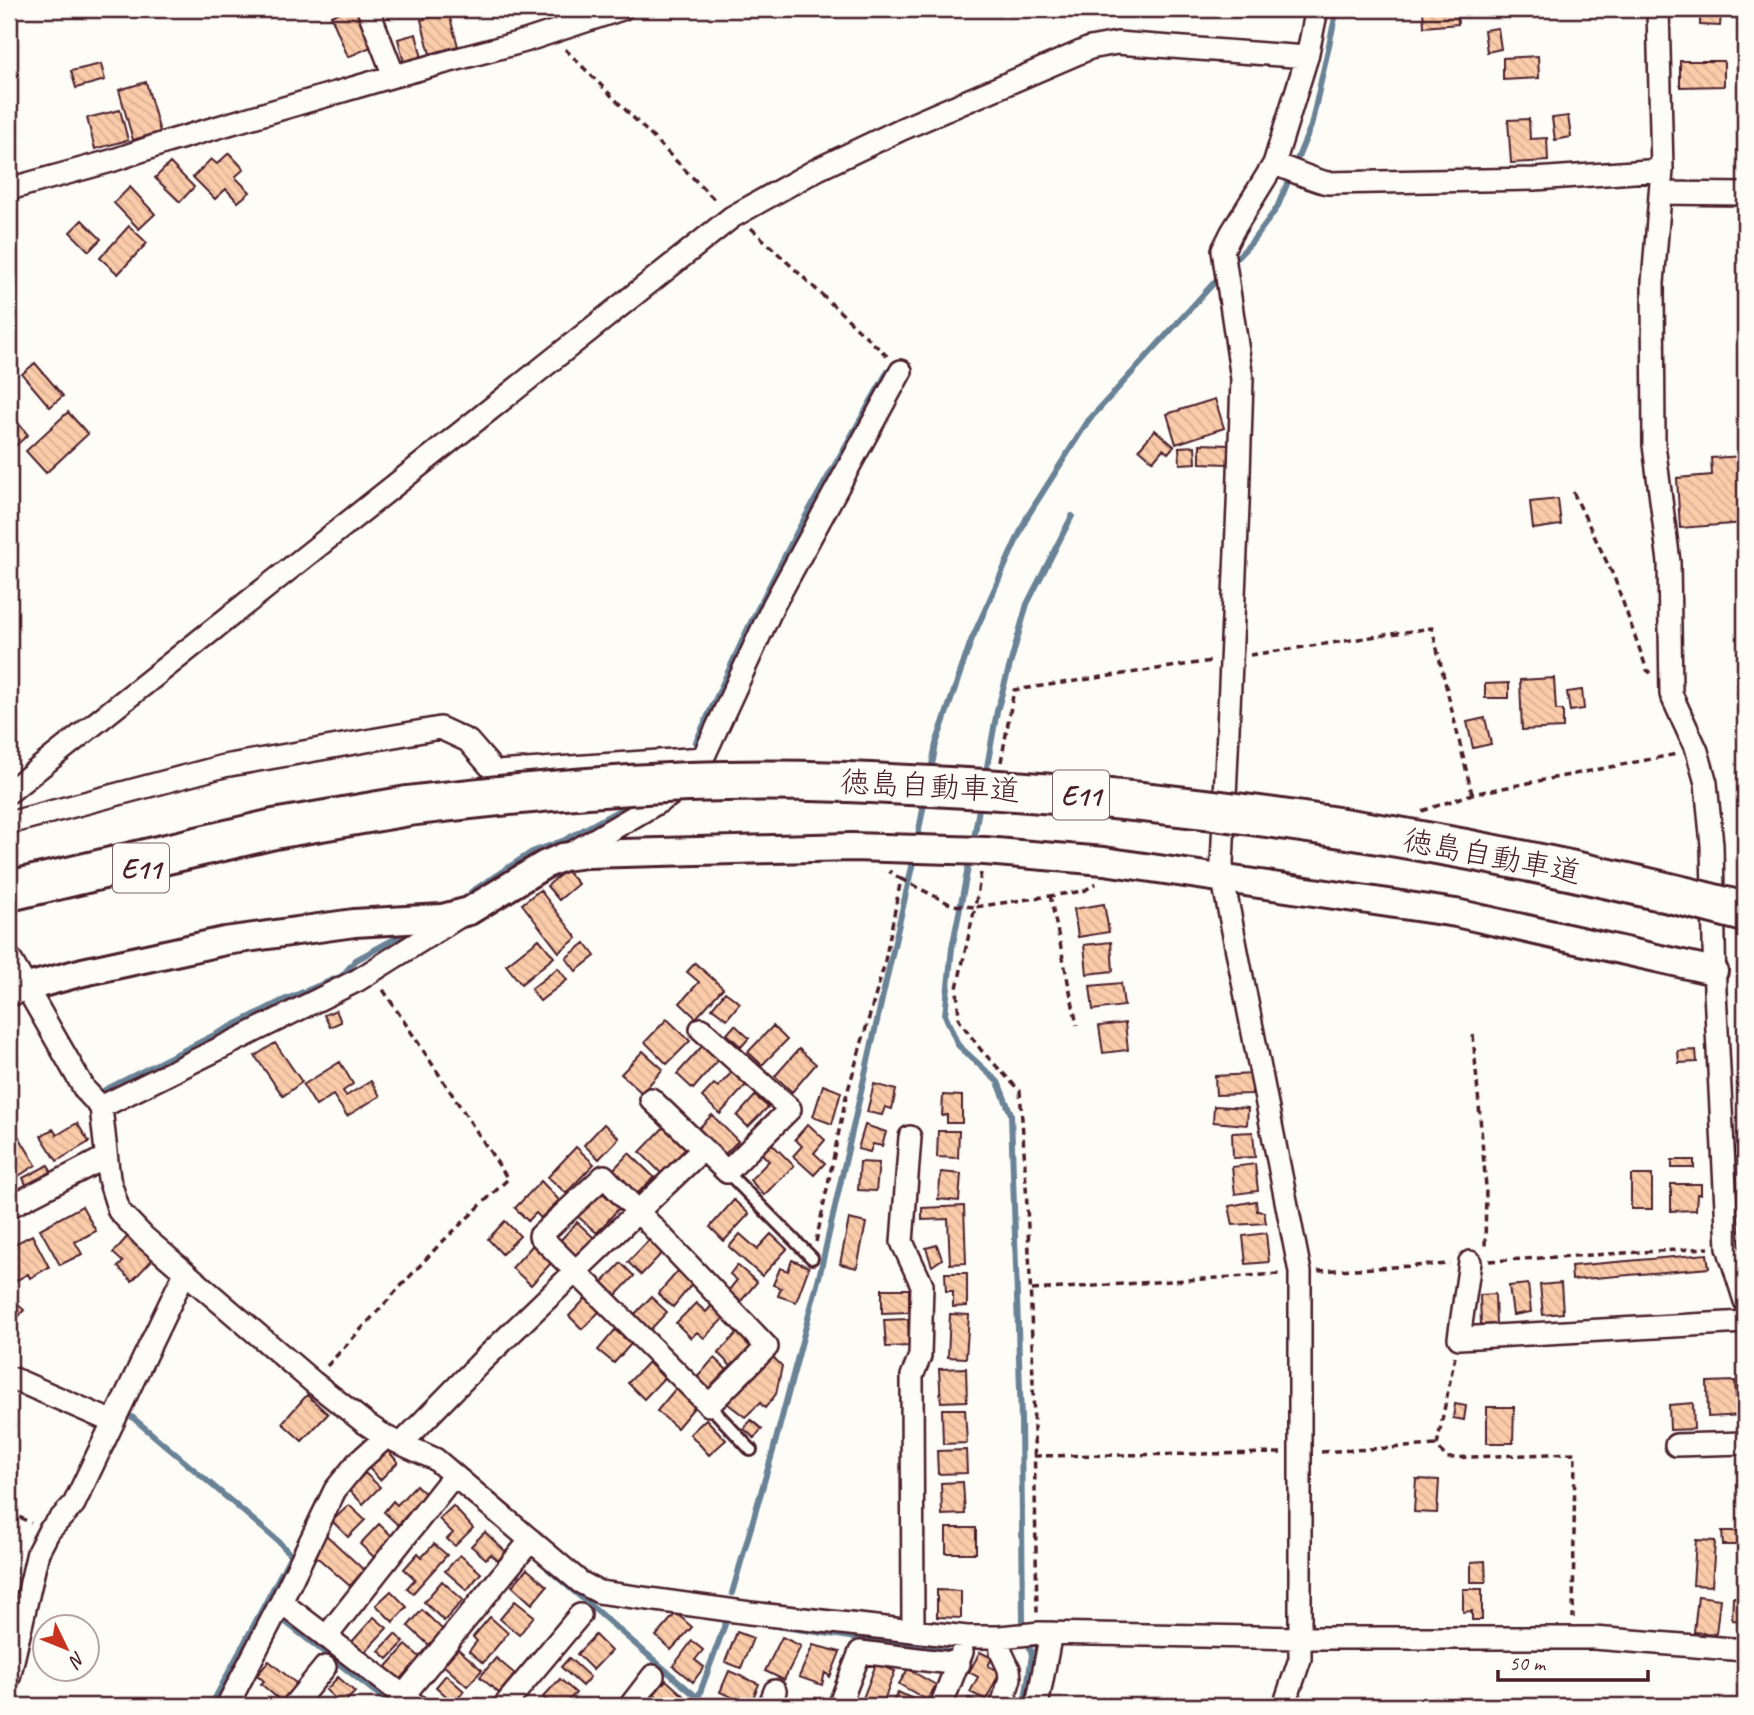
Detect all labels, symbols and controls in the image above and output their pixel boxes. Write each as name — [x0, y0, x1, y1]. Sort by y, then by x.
street label: 徳島自動車道 — [839, 762, 1021, 810]
road number: E11 — [1053, 770, 1109, 820]
street label: 徳島自動車道 — [1400, 820, 1584, 892]
road number: E11 — [113, 844, 169, 892]
north arrow — [32, 1614, 102, 1684]
scale bar — [1498, 1638, 1649, 1682]
text: N — [63, 1646, 90, 1674]
text: 50 m — [1509, 1650, 1547, 1676]

